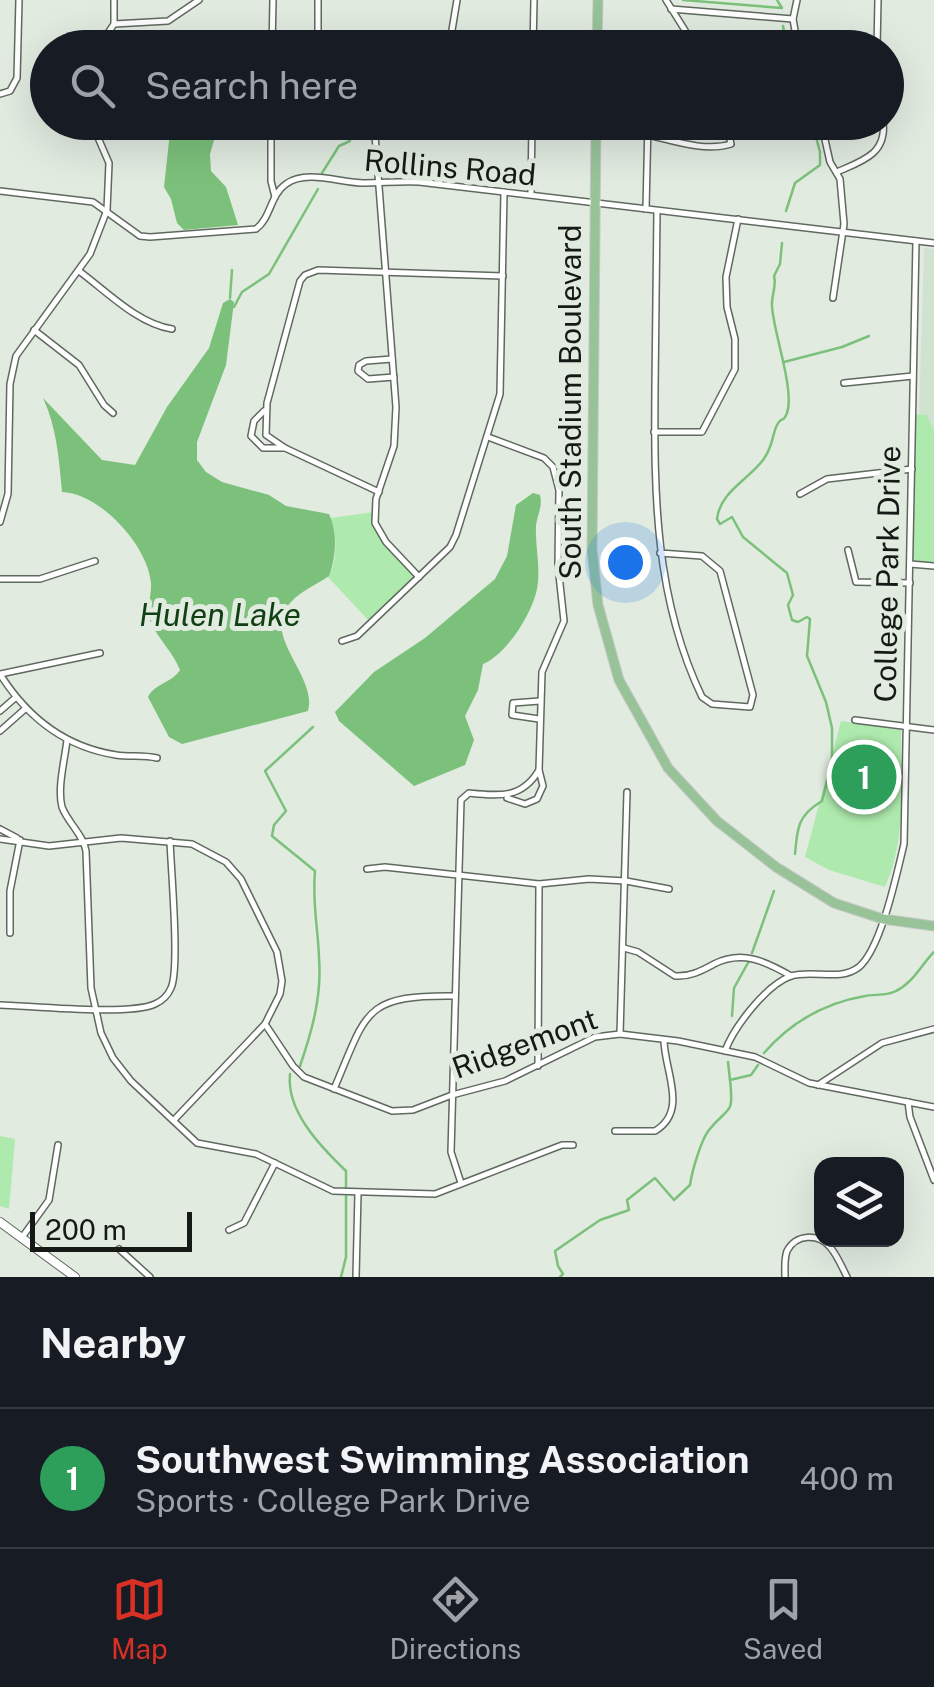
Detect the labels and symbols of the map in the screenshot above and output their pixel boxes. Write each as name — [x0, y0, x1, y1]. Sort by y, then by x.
street label: Rollins Road — [363, 142, 538, 192]
street label: South Stadium Boulevard — [552, 224, 588, 580]
street label: College Park Drive — [867, 445, 907, 703]
your location — [600, 537, 651, 588]
water label: Hulen Lake — [139, 596, 301, 633]
pin: 1 — [832, 740, 896, 814]
street label: Ridgemont — [447, 1000, 602, 1086]
scale bar — [30, 1207, 192, 1252]

